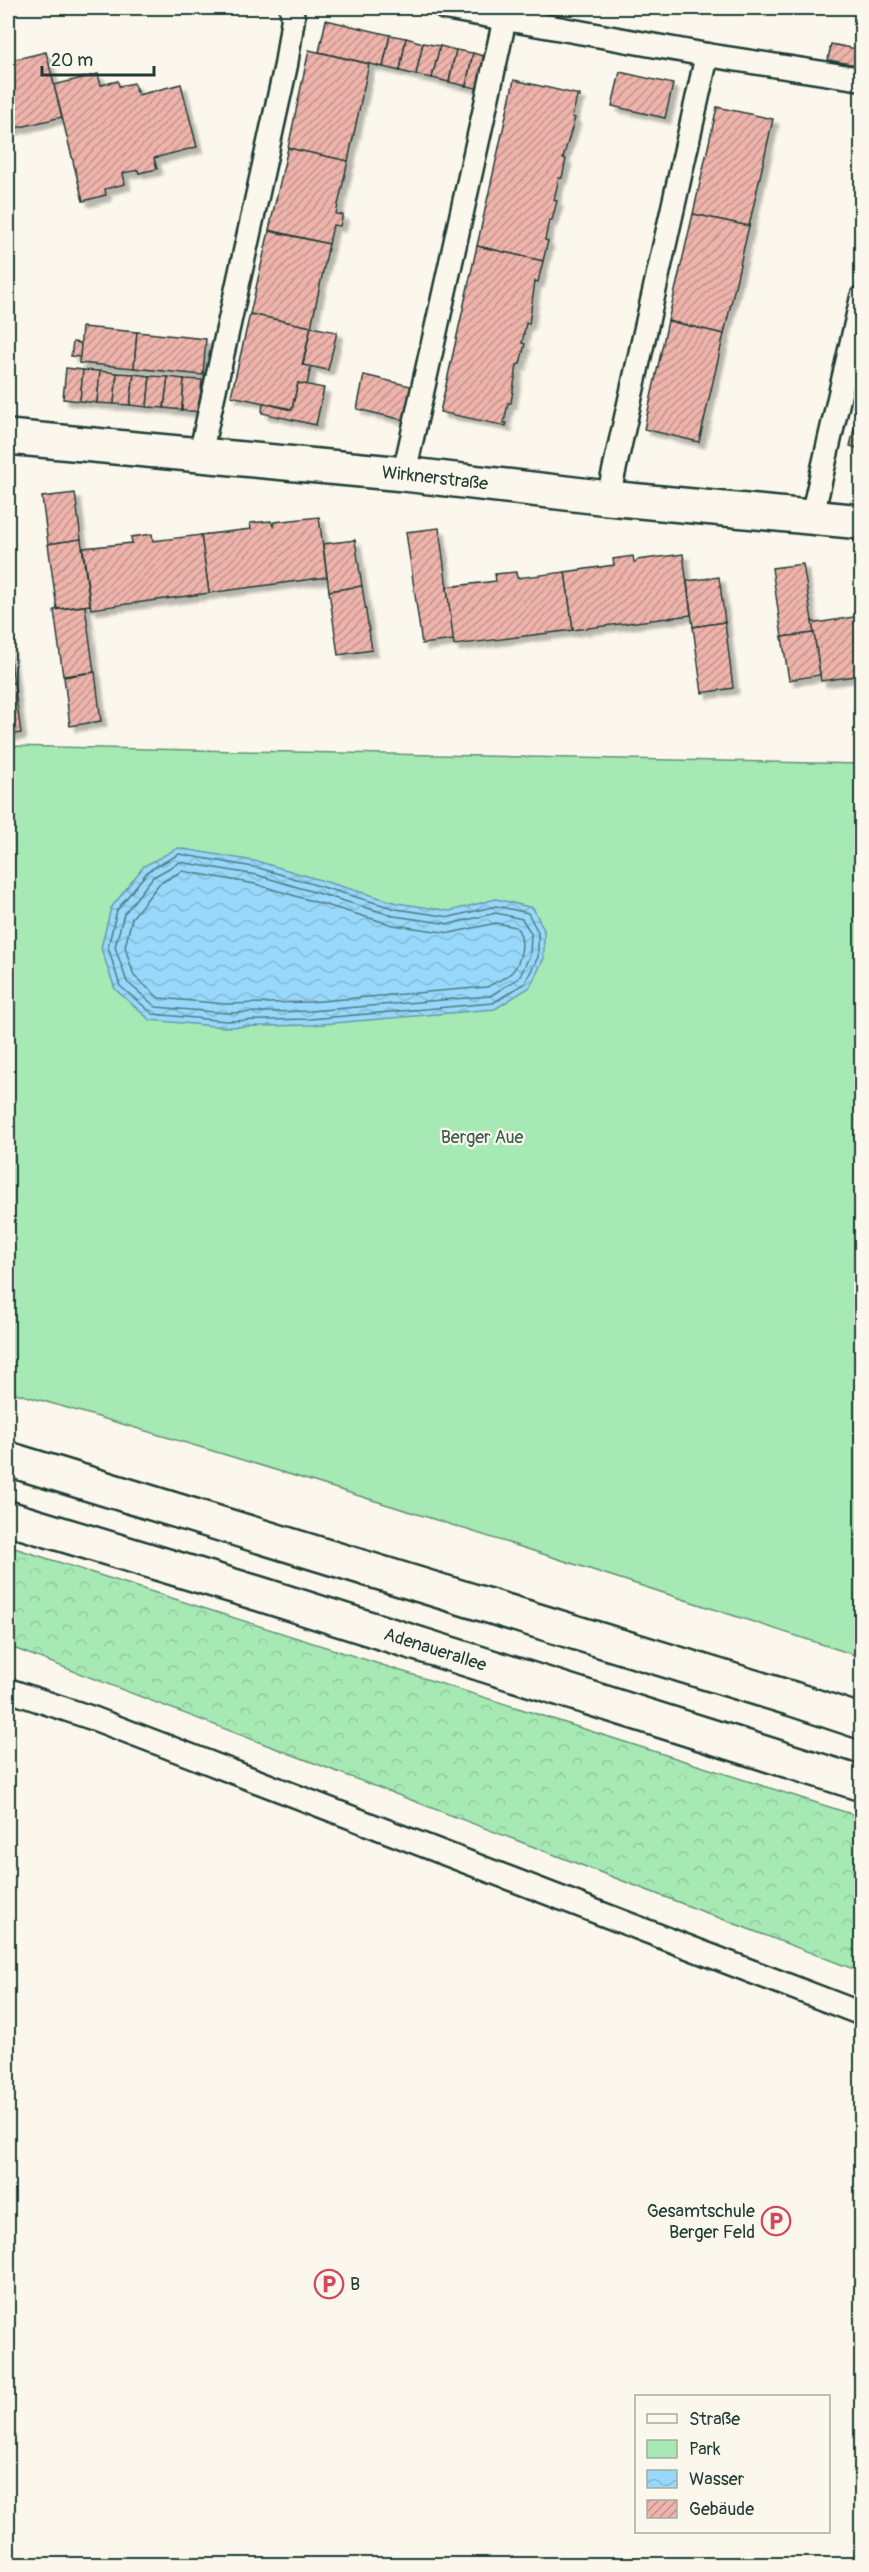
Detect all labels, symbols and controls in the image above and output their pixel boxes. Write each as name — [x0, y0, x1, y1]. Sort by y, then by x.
scale bar — [42, 39, 154, 77]
text: 20 m — [51, 49, 93, 72]
street label: Wirknerstraße — [381, 461, 490, 496]
park label: Berger Aue — [441, 1126, 523, 1149]
street label: Adenauerallee — [381, 1623, 489, 1677]
place label: Gesamtschule Berger Feld — [647, 2200, 755, 2244]
parking icon: Gesamtschule Berger Feld — [760, 2205, 792, 2237]
parking icon: B — [313, 2268, 345, 2300]
place label: B — [350, 2273, 360, 2296]
legend — [635, 2395, 830, 2533]
text: Straße — [689, 2408, 740, 2431]
text: Park — [689, 2438, 721, 2461]
text: Wasser — [689, 2468, 745, 2491]
text: Gebäude — [689, 2498, 754, 2521]

